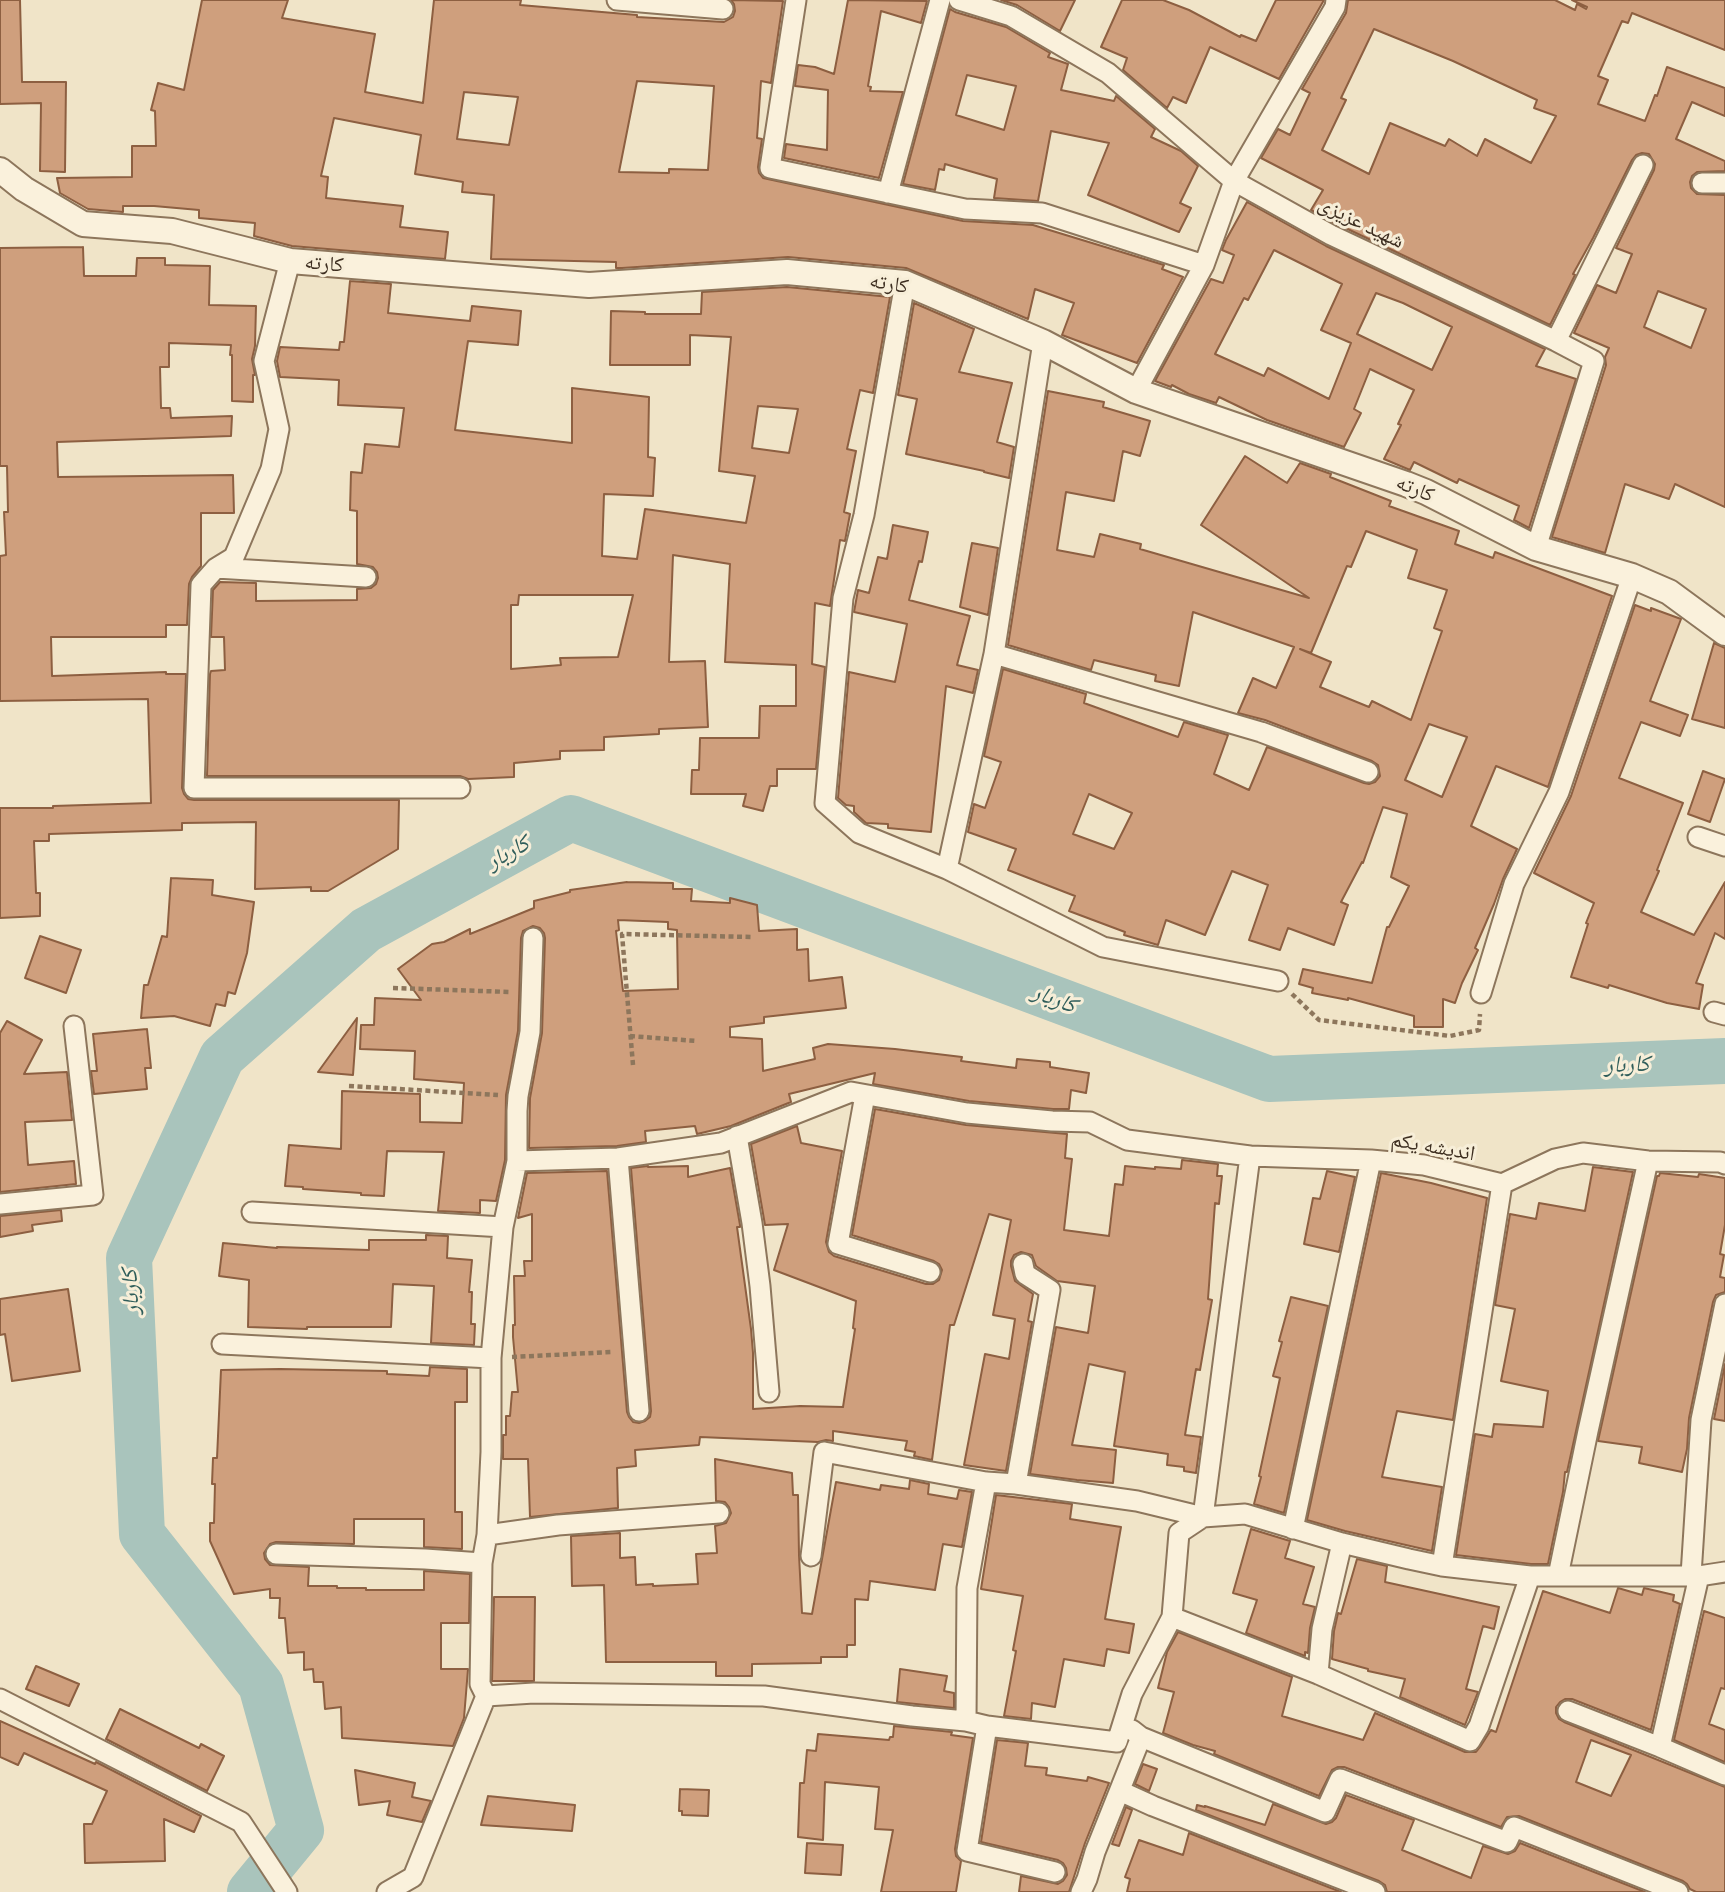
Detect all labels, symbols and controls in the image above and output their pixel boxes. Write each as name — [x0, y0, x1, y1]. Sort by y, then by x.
street label: شهید عزیزی — [1314, 191, 1408, 255]
street label: کارته — [304, 250, 344, 278]
street label: کارته — [868, 268, 910, 300]
street label: کارته — [1392, 470, 1438, 508]
water label: کاربار — [482, 830, 534, 876]
water label: کاربار — [1028, 978, 1080, 1020]
water label: کاربار — [1604, 1050, 1650, 1080]
street label: اندیشه یکم — [1389, 1127, 1477, 1167]
water label: کاربار — [116, 1269, 146, 1315]

